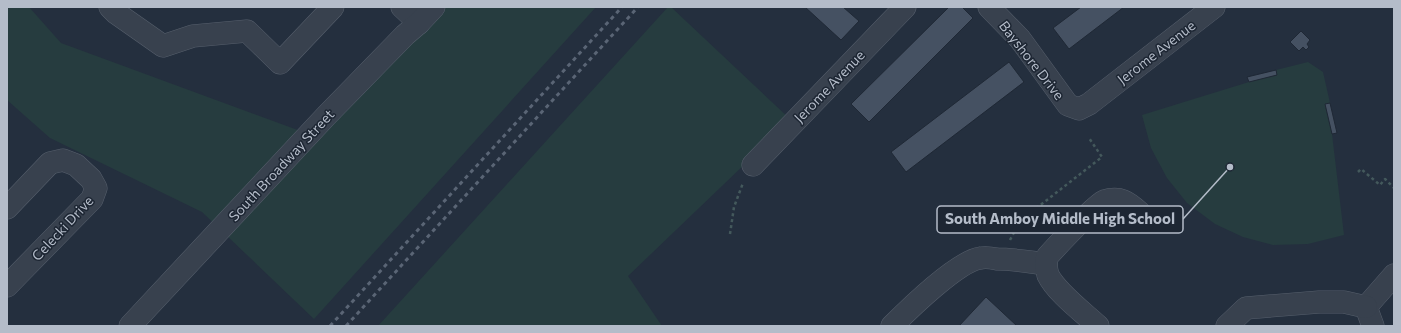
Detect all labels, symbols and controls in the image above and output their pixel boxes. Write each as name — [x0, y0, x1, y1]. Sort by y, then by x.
street label: Jerome Avenue — [1114, 16, 1198, 88]
street label: Bayshore Drive — [996, 17, 1068, 103]
street label: Jerome Avenue — [790, 46, 868, 126]
street label: South Broadway Street — [225, 105, 337, 224]
street label: Celecki Drive — [28, 192, 96, 264]
callout: South Amboy Middle High School — [937, 206, 1183, 233]
text: South Amboy Middle High School — [945, 209, 1175, 227]

